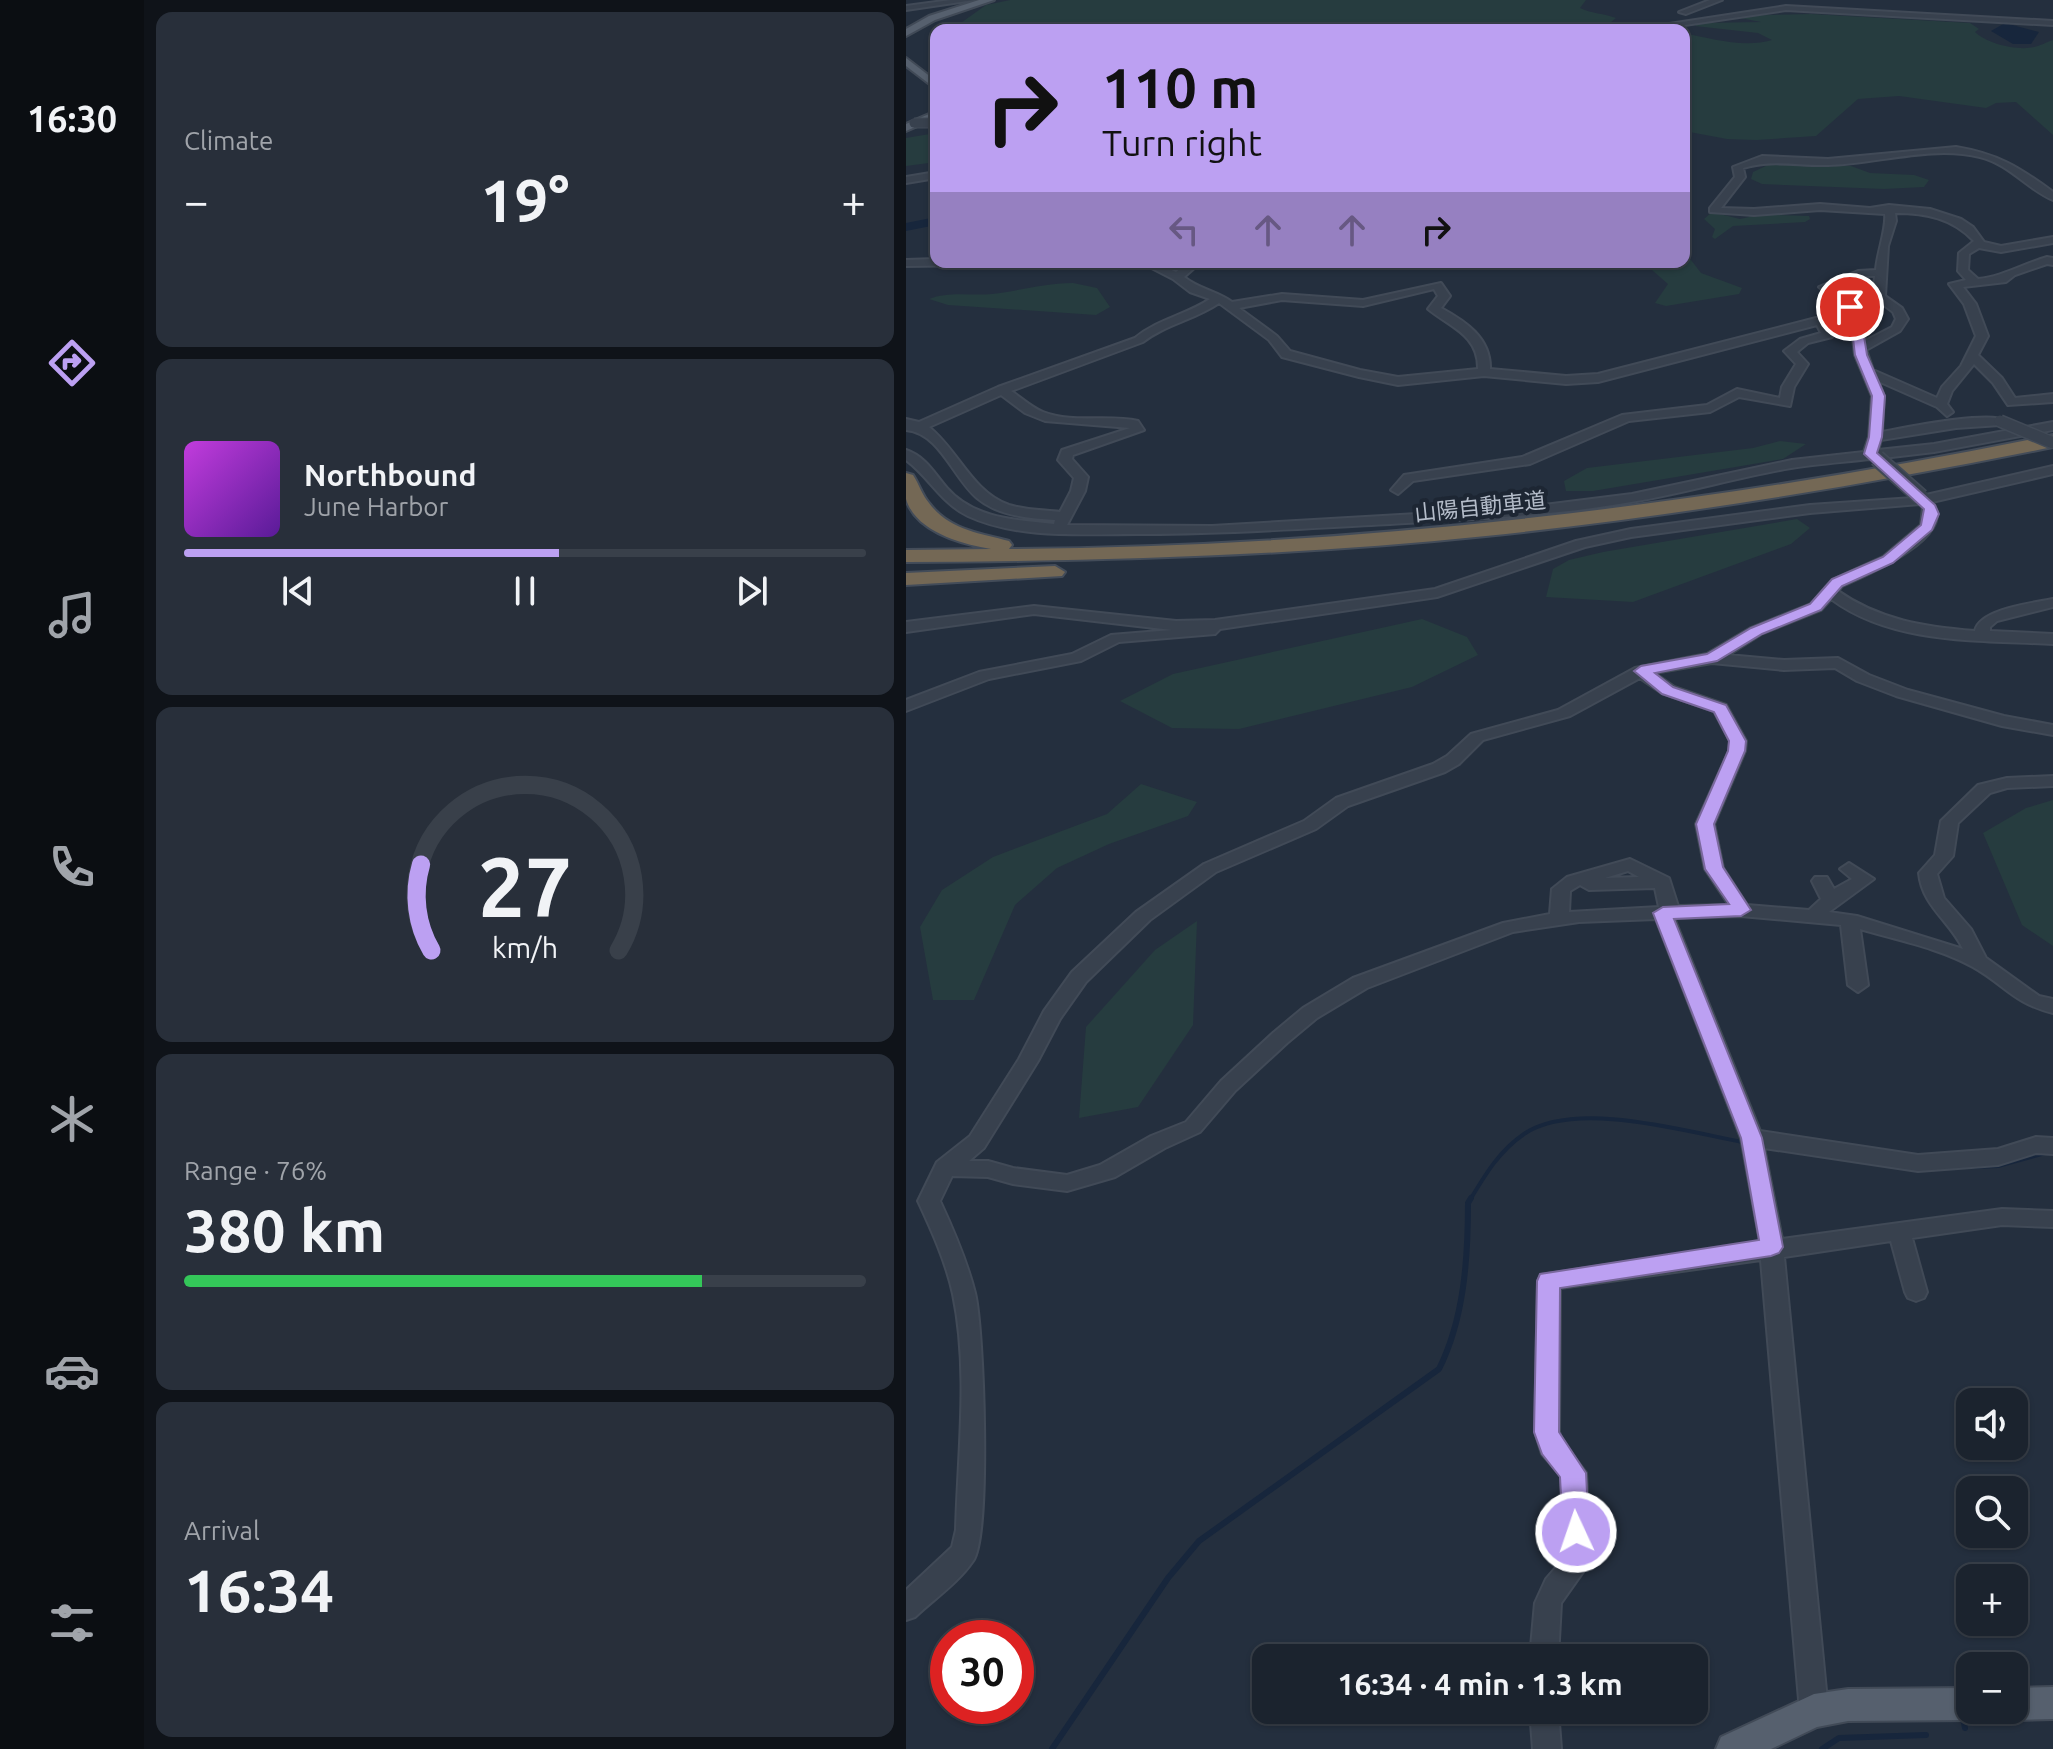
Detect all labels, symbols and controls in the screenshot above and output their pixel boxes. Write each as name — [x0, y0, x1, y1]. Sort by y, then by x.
icon: right — [970, 56, 1074, 160]
text: 110 m — [1102, 56, 1258, 119]
text: 16:30 — [27, 98, 117, 139]
text: Turn right — [1102, 122, 1262, 163]
text: Climate — [184, 126, 273, 155]
text: 19° — [481, 166, 569, 233]
text: − — [184, 176, 209, 225]
text: + — [841, 176, 866, 225]
icon: left — [1162, 208, 1206, 252]
icon: ahead — [1246, 208, 1290, 252]
icon: ahead — [1330, 208, 1374, 252]
icon: right — [1414, 208, 1458, 252]
pin — [1816, 273, 1884, 341]
icon: arrive — [1828, 285, 1872, 329]
icon: directions — [44, 335, 100, 391]
text: Northbound — [304, 458, 476, 492]
street label: 山陽自動車道 — [1413, 487, 1547, 525]
text: June Harbor — [304, 492, 448, 521]
icon: previous — [276, 569, 320, 613]
icon: pause — [503, 569, 547, 613]
icon: next — [730, 569, 774, 613]
icon: music — [44, 587, 100, 643]
text: 27 — [478, 838, 572, 932]
icon: phone — [44, 839, 100, 895]
text: km/h — [492, 931, 558, 963]
icon: climate — [44, 1091, 100, 1147]
text: Range · 76% — [184, 1156, 327, 1185]
text: 380 km — [184, 1196, 385, 1263]
icon: car — [44, 1343, 100, 1399]
map controls — [1956, 1388, 2028, 1724]
button: sound — [1956, 1388, 2028, 1460]
button: search — [1956, 1476, 2028, 1548]
position arrow — [1534, 1490, 1618, 1574]
text: Arrival — [184, 1516, 260, 1545]
text: 16:34 — [184, 1556, 334, 1623]
button: + — [1956, 1564, 2028, 1636]
icon: filters — [44, 1595, 100, 1651]
speed limit sign: 30 — [930, 1620, 1034, 1724]
button: − — [1956, 1652, 2028, 1724]
text: 16:34 · 4 min · 1.3 km — [1337, 1667, 1623, 1701]

